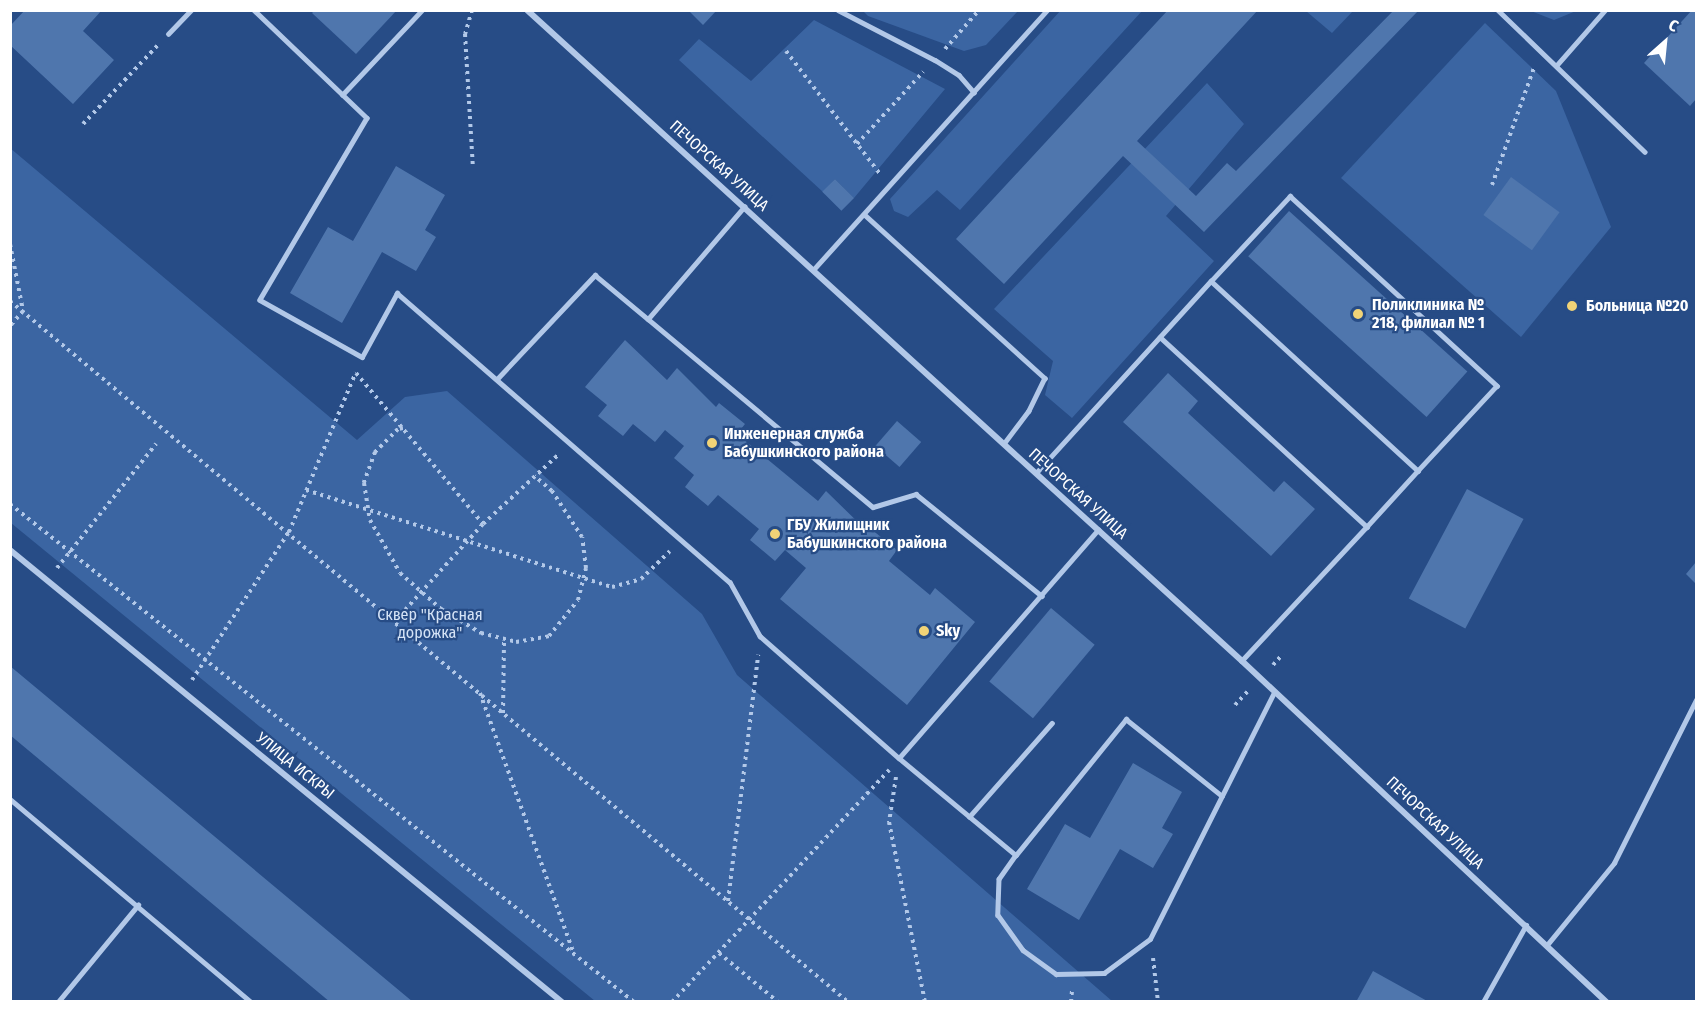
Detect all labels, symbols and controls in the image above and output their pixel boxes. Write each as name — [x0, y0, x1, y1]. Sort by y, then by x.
north arrow — [1635, 12, 1695, 72]
text: С — [1665, 15, 1681, 36]
street label: ПЕЧОРСКАЯ УЛИЦА — [666, 117, 772, 215]
place label: Поликлиника № 218, филиал № 1 — [1372, 295, 1485, 333]
place label: Больница №20 — [1586, 296, 1688, 316]
marker: Больница №20 — [1563, 297, 1581, 315]
marker: Поликлиника № 218, филиал № 1 — [1349, 305, 1367, 323]
place label: Инженерная служба Бабушкинского района — [724, 424, 884, 462]
marker: Инженерная служба Бабушкинского района — [705, 436, 719, 450]
street label: ПЕЧОРСКАЯ УЛИЦА — [1025, 445, 1131, 543]
place label: ГБУ Жилищник Бабушкинского района — [787, 515, 947, 553]
marker: ГБУ Жилищник Бабушкинского района — [768, 527, 782, 541]
park label: Сквер "Красная дорожка" — [377, 605, 483, 643]
place label: Sky — [936, 621, 960, 641]
marker: Sky — [917, 624, 931, 638]
street label: УЛИЦА ИСКРЫ — [252, 729, 338, 803]
street label: ПЕЧОРСКАЯ УЛИЦА — [1382, 773, 1488, 873]

